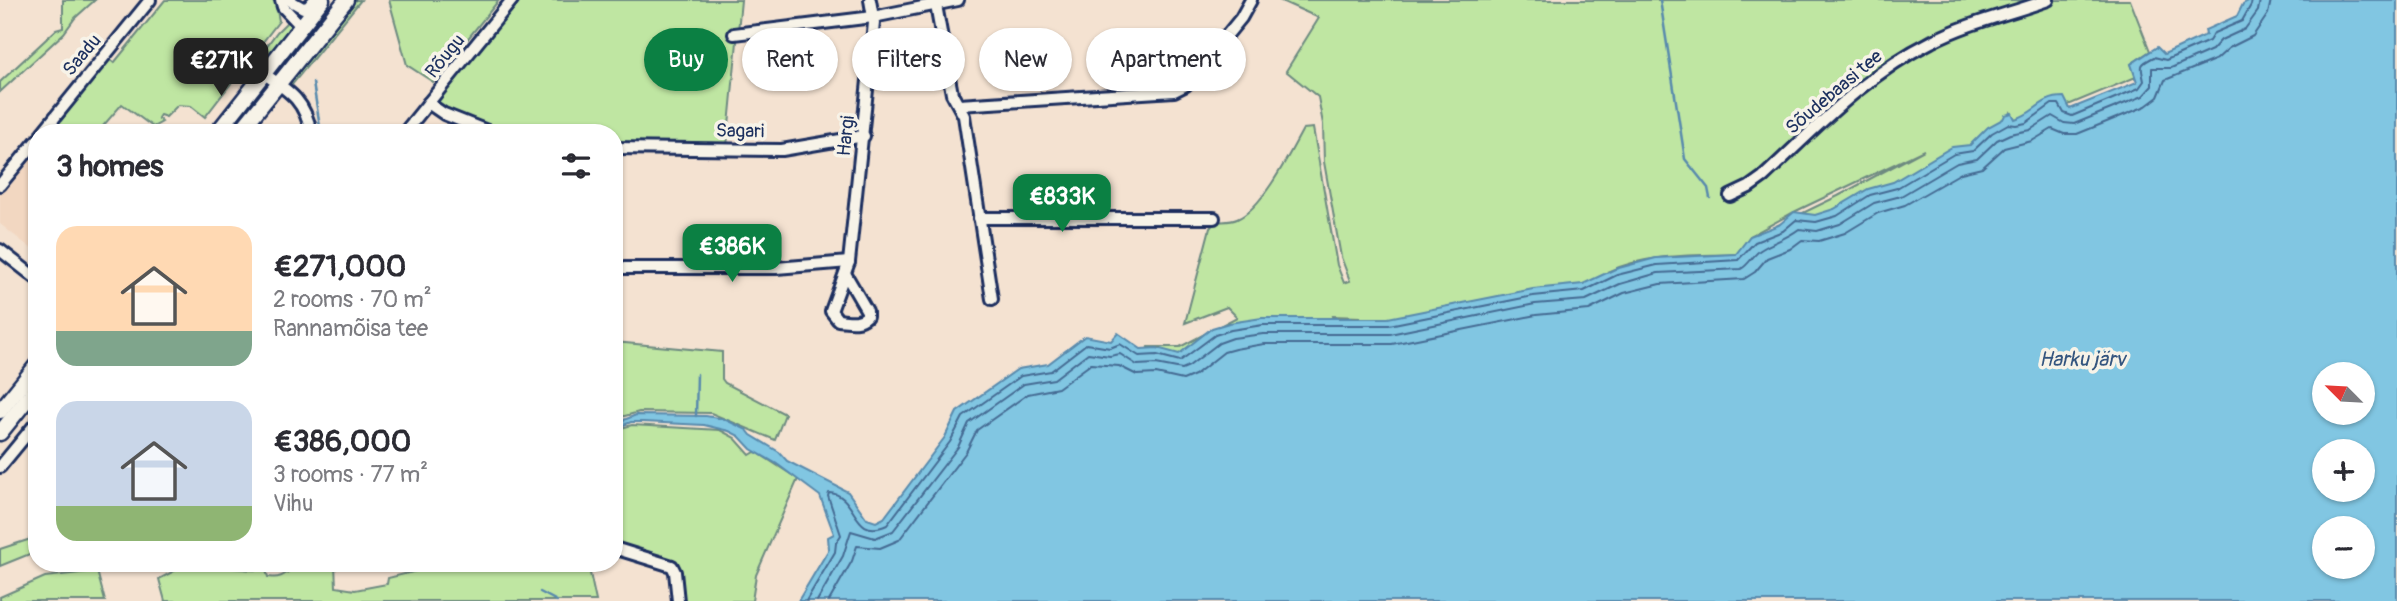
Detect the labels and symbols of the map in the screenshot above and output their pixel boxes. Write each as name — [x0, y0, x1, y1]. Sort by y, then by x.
street label: Saadu — [58, 29, 106, 81]
street label: Rõugu — [420, 29, 470, 83]
pin: €271K — [172, 38, 270, 98]
street label: Sõudebaasi tee — [1781, 44, 1888, 140]
street label: Hargi — [832, 115, 860, 157]
street label: Sagari — [716, 119, 764, 143]
pin: €833K — [1013, 174, 1111, 234]
pin: €386K — [683, 224, 781, 284]
water label: Harku järv — [2039, 346, 2128, 373]
north arrow — [2312, 362, 2375, 425]

